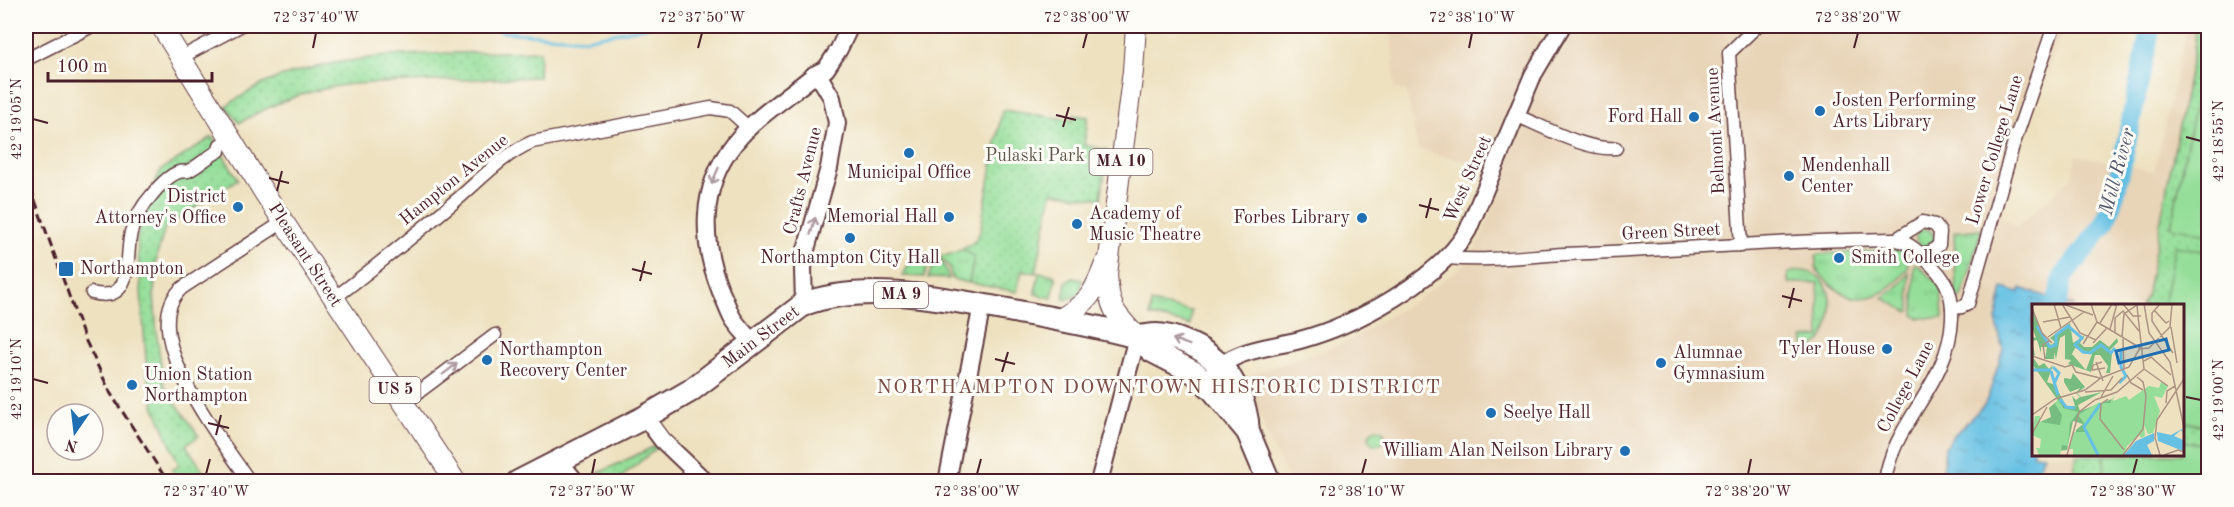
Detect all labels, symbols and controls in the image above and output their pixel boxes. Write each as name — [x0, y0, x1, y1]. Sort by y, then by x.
text: 72°37'40"W — [273, 11, 359, 26]
text: 72°37'50"W — [659, 11, 745, 26]
text: 72°38'00"W — [1044, 11, 1130, 26]
text: 72°38'10"W — [1429, 11, 1515, 26]
text: 72°38'20"W — [1815, 11, 1901, 26]
scale bar — [48, 45, 212, 83]
text: 100 m — [57, 58, 108, 76]
street label: Belmont Avenue — [1704, 67, 1728, 195]
street label: Lower College Lane — [1964, 73, 2026, 227]
text: 42°19'05"N — [10, 78, 25, 160]
place label: Josten Performing Arts Library — [1832, 92, 1976, 131]
text: 42°18'55"N — [2212, 100, 2227, 182]
marker: Josten Performing Arts Library — [1813, 104, 1827, 118]
place label: Ford Hall — [1608, 108, 1682, 126]
marker: Ford Hall — [1687, 110, 1701, 124]
street label: Crafts Avenue — [781, 125, 825, 237]
water label: Mill River — [2097, 126, 2139, 219]
street label: Hampton Avenue — [396, 131, 512, 229]
street label: West Street — [1441, 133, 1495, 225]
marker: Municipal Office — [902, 146, 916, 160]
park label: Pulaski Park — [985, 147, 1085, 165]
road number: MA 10 — [1090, 149, 1152, 175]
place label: Mendenhall Center — [1801, 157, 1890, 196]
place label: Municipal Office — [847, 164, 971, 182]
one-way arrow — [709, 166, 720, 184]
marker: Mendenhall Center — [1782, 169, 1796, 183]
place label: District Attorney's Office — [94, 188, 226, 227]
marker: District Attorney's Office — [231, 200, 245, 214]
street label: Pleasant Street — [265, 200, 345, 310]
place label: Academy of Music Theatre — [1089, 205, 1201, 244]
place label: Memorial Hall — [827, 208, 937, 226]
place label: Forbes Library — [1233, 209, 1350, 227]
marker: Memorial Hall — [942, 210, 956, 224]
marker: Forbes Library — [1355, 211, 1369, 225]
one-way arrow — [808, 217, 819, 236]
marker: Academy of Music Theatre — [1070, 217, 1084, 231]
street label: Green Street — [1621, 220, 1721, 244]
marker: Northampton City Hall — [843, 231, 857, 245]
place label: Northampton City Hall — [760, 249, 940, 267]
place label: Smith College — [1851, 249, 1959, 267]
marker: Smith College — [1832, 251, 1846, 265]
marker: Northampton — [57, 260, 75, 278]
place label: Northampton — [80, 260, 184, 278]
road number: MA 9 — [874, 282, 928, 308]
street label: Main Street — [719, 302, 803, 372]
inset map — [2032, 304, 2183, 456]
one-way arrow — [1172, 336, 1191, 347]
text: 42°19'10"N — [10, 338, 25, 420]
street label: College Lane — [1874, 338, 1938, 436]
place label: Tyler House — [1778, 340, 1875, 358]
place label: Northampton Recovery Center — [499, 341, 628, 380]
marker: Tyler House — [1880, 342, 1894, 356]
place label: Alumnae Gymnasium — [1673, 344, 1765, 383]
marker: Northampton Recovery Center — [480, 353, 494, 367]
marker: Alumnae Gymnasium — [1654, 356, 1668, 370]
text: 42°19'00"N — [2212, 359, 2227, 441]
one-way arrow — [441, 363, 457, 375]
place label: Union Station Northampton — [144, 366, 253, 405]
road number: US 5 — [370, 377, 420, 403]
marker: Union Station Northampton — [125, 378, 139, 392]
district label: NORTHAMPTON DOWNTOWN HISTORIC DISTRICT — [876, 378, 1442, 398]
north arrow — [45, 402, 105, 462]
place label: Seelye Hall — [1503, 404, 1591, 422]
marker: Seelye Hall — [1484, 406, 1498, 420]
text: N — [63, 435, 80, 454]
place label: William Alan Neilson Library — [1382, 442, 1613, 460]
marker: William Alan Neilson Library — [1618, 444, 1632, 458]
text: 72°37'40"W — [163, 485, 249, 500]
text: 72°37'50"W — [549, 485, 635, 500]
text: 72°38'00"W — [934, 485, 1020, 500]
text: 72°38'10"W — [1319, 485, 1405, 500]
text: 72°38'20"W — [1705, 485, 1791, 500]
text: 72°38'30"W — [2090, 485, 2176, 500]

